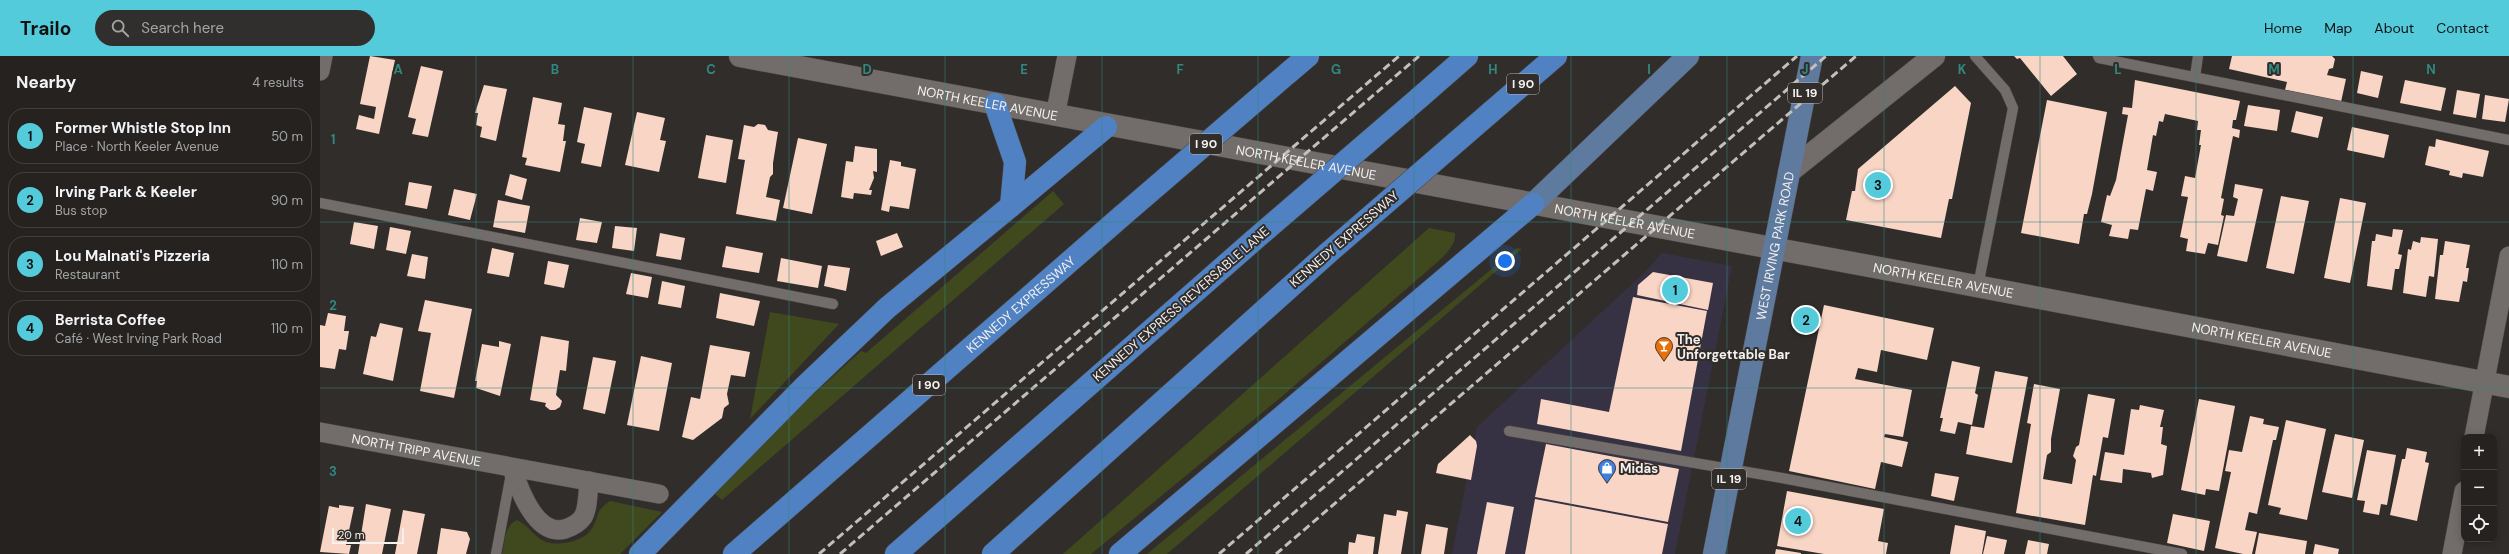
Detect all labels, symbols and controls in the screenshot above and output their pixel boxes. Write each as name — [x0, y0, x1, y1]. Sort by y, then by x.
search box — [95, 10, 375, 46]
text: Trailo — [20, 16, 71, 41]
icon: search — [109, 17, 131, 39]
text: Search here — [141, 18, 224, 38]
text: Home — [2264, 19, 2302, 37]
text: Map — [2324, 19, 2352, 37]
text: About — [2374, 19, 2414, 37]
text: Contact — [2436, 19, 2489, 37]
text: A — [393, 61, 403, 78]
text: B — [551, 61, 559, 78]
text: C — [706, 61, 716, 78]
text: D — [862, 61, 872, 78]
text: E — [1020, 61, 1028, 78]
text: F — [1176, 61, 1184, 78]
text: G — [1331, 61, 1341, 78]
text: H — [1488, 61, 1498, 78]
text: I — [1647, 61, 1651, 78]
text: J — [1801, 61, 1809, 78]
text: K — [1958, 61, 1967, 78]
text: L — [2114, 61, 2122, 78]
text: M — [2268, 61, 2280, 78]
text: N — [2426, 61, 2436, 78]
text: Nearby — [16, 71, 76, 93]
text: 4 results — [252, 74, 304, 91]
road number: I 90 — [1507, 74, 1539, 94]
street label: NORTH KEELER AVENUE — [916, 81, 1059, 124]
road number: IL 19 — [1788, 83, 1822, 103]
text: Former Whistle Stop Inn — [55, 118, 231, 138]
text: 1 — [28, 128, 32, 145]
text: 50 m — [271, 128, 303, 145]
text: 1 — [331, 131, 335, 148]
road number: I 90 — [1190, 134, 1222, 154]
text: Place · North Keeler Avenue — [55, 138, 219, 155]
street label: NORTH KEELER AVENUE — [1235, 141, 1378, 183]
street label: WEST IRVING PARK ROAD — [1752, 170, 1798, 322]
pin: 3 — [1865, 170, 1891, 200]
text: Irving Park & Keeler — [55, 182, 197, 202]
street label: KENNEDY EXPRESSWAY — [1286, 187, 1402, 291]
text: 2 — [26, 192, 34, 209]
text: 90 m — [271, 192, 303, 209]
street label: NORTH KEELER AVENUE — [1553, 200, 1696, 242]
text: Bus stop — [55, 202, 107, 219]
street label: KENNEDY EXPRESS REVERSABLE LANE — [1089, 223, 1273, 385]
text: Lou Malnati's Pizzeria — [55, 246, 210, 266]
your location — [1495, 251, 1515, 271]
street label: KENNEDY EXPRESSWAY — [962, 252, 1079, 356]
text: 3 — [26, 256, 34, 273]
text: 110 m — [271, 256, 303, 273]
street label: NORTH KEELER AVENUE — [1872, 258, 2015, 301]
text: Restaurant — [55, 266, 120, 283]
pin: 1 — [1662, 275, 1688, 305]
text: 2 — [329, 297, 337, 314]
pin: 2 — [1793, 305, 1819, 335]
text: Berrista Coffee — [55, 310, 166, 330]
street label: NORTH KEELER AVENUE — [2190, 318, 2333, 361]
text: 4 — [26, 320, 34, 337]
text: 110 m — [271, 320, 303, 337]
text: Café · West Irving Park Road — [55, 330, 222, 347]
place label: The Unforgettable Bar — [1677, 331, 1790, 363]
bar icon: The Unforgettable Bar — [1654, 336, 1674, 361]
road number: I 90 — [913, 375, 945, 395]
street label: NORTH TRIPP AVENUE — [350, 429, 483, 470]
map controls — [2461, 434, 2497, 542]
button: + — [2461, 434, 2497, 470]
shop icon: Midas — [1597, 458, 1617, 483]
place label: Midas — [1620, 460, 1658, 477]
text: 3 — [329, 463, 337, 480]
road number: IL 19 — [1712, 469, 1746, 489]
button: − — [2461, 470, 2497, 506]
pin: 4 — [1785, 506, 1811, 536]
button: locate — [2461, 506, 2497, 542]
scale bar — [332, 526, 404, 545]
text: 20 m — [338, 528, 364, 542]

